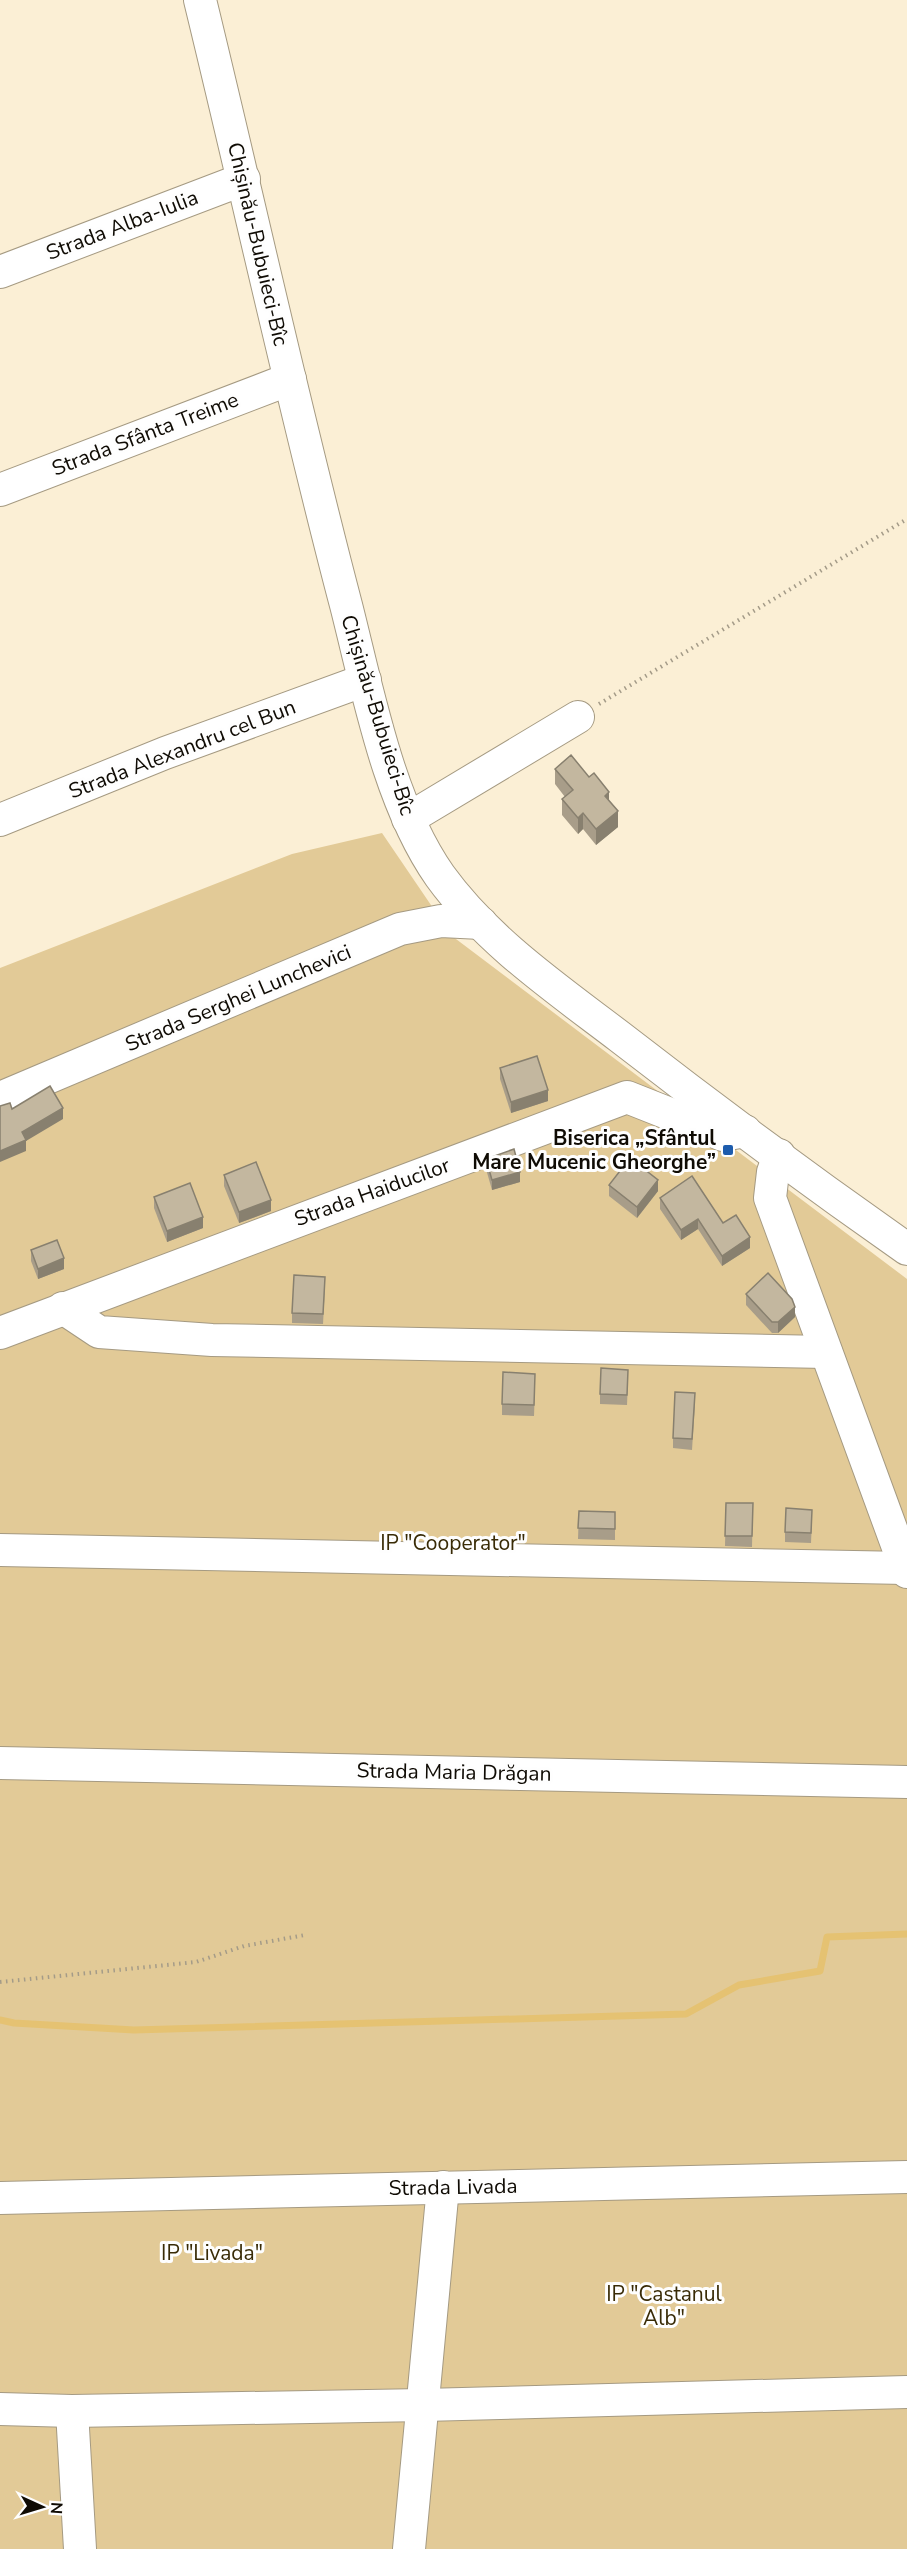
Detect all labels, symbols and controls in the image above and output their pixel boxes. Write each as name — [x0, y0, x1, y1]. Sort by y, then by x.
street label: Chișinău-Bubuieci-Bîc — [221, 140, 295, 349]
street label: Strada Alba-Iulia — [42, 183, 202, 267]
street label: Strada Sfânta Treime — [48, 385, 242, 483]
street label: Chișinău-Bubuieci-Bîc — [334, 611, 422, 819]
street label: Strada Alexandru cel Bun — [64, 693, 300, 805]
street label: Strada Serghei Lunchevici — [121, 938, 355, 1058]
place label: Biserica „Sfântul Mare Mucenic Gheorghe” — [472, 1124, 716, 1176]
marker: Biserica „Sfântul Mare Mucenic Gheorghe” — [721, 1143, 735, 1157]
street label: Strada Haiducilor — [290, 1151, 454, 1233]
park label: IP "Cooperator" — [380, 1529, 526, 1557]
street label: Strada Maria Drăgan — [356, 1756, 552, 1788]
street label: Strada Livada — [388, 2172, 518, 2202]
park label: IP "Livada" — [161, 2239, 263, 2267]
park label: IP "Castanul Alb" — [606, 2280, 723, 2332]
north arrow — [12, 2477, 72, 2537]
text: N — [45, 2501, 67, 2515]

